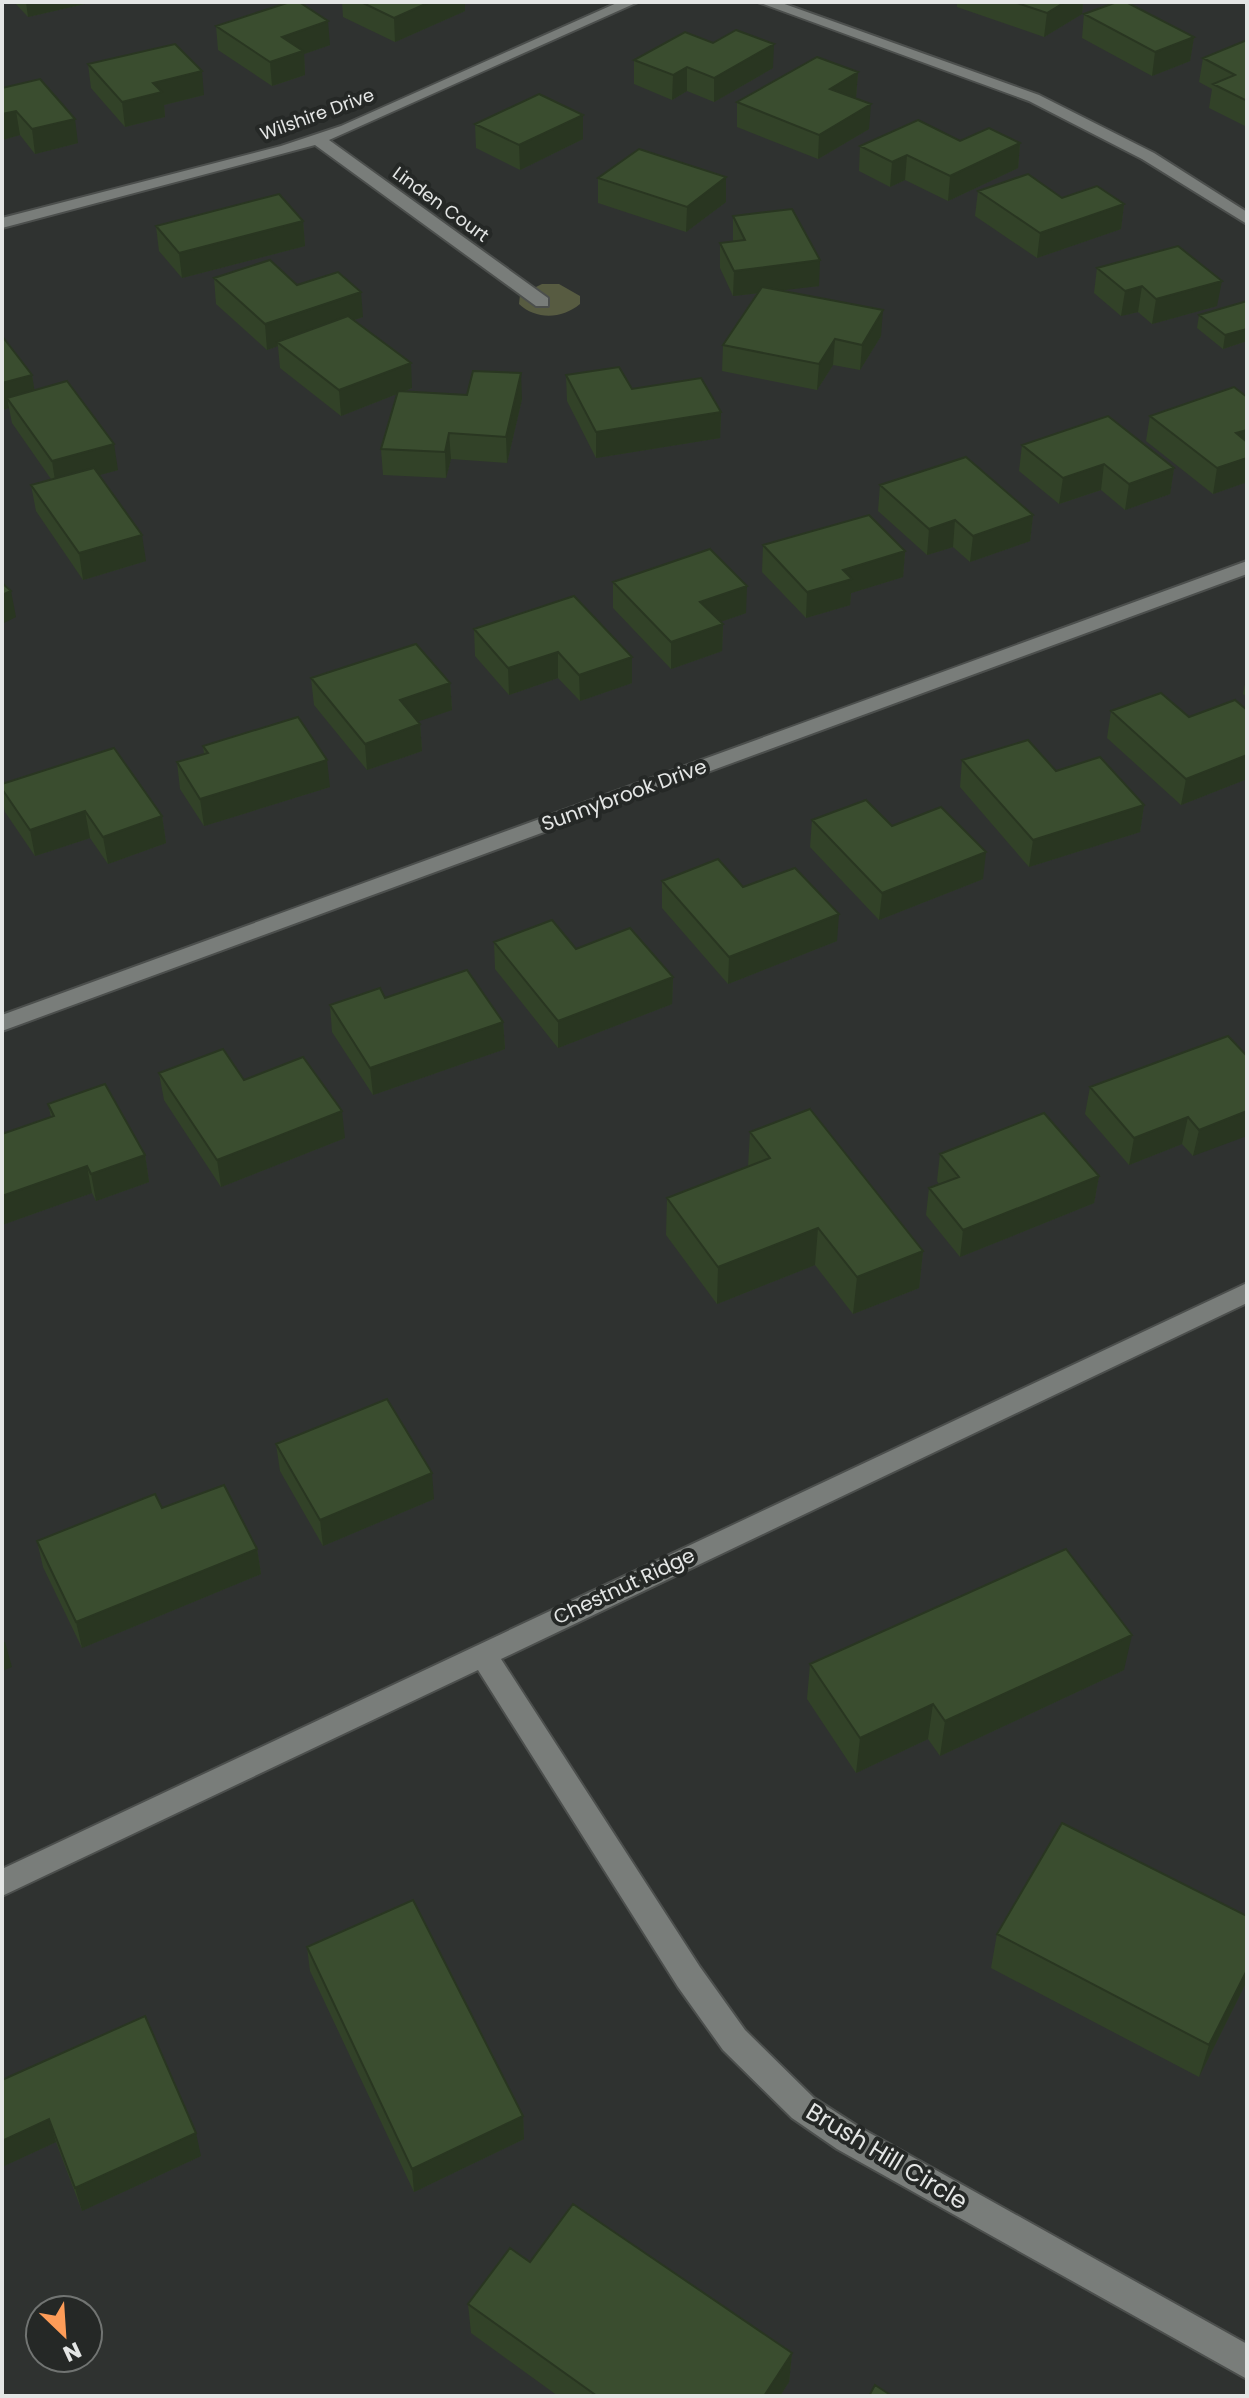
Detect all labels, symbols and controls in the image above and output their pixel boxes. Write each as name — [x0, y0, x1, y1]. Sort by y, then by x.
street label: Wilshire Drive — [257, 82, 377, 146]
street label: Linden Court — [388, 161, 494, 247]
street label: Sunnybrook Drive — [538, 752, 710, 838]
street label: Chestnut Ridge — [549, 1541, 699, 1631]
street label: Brush Hill Circle — [800, 2095, 974, 2217]
north arrow — [24, 2294, 104, 2374]
text: N — [58, 2334, 86, 2369]

